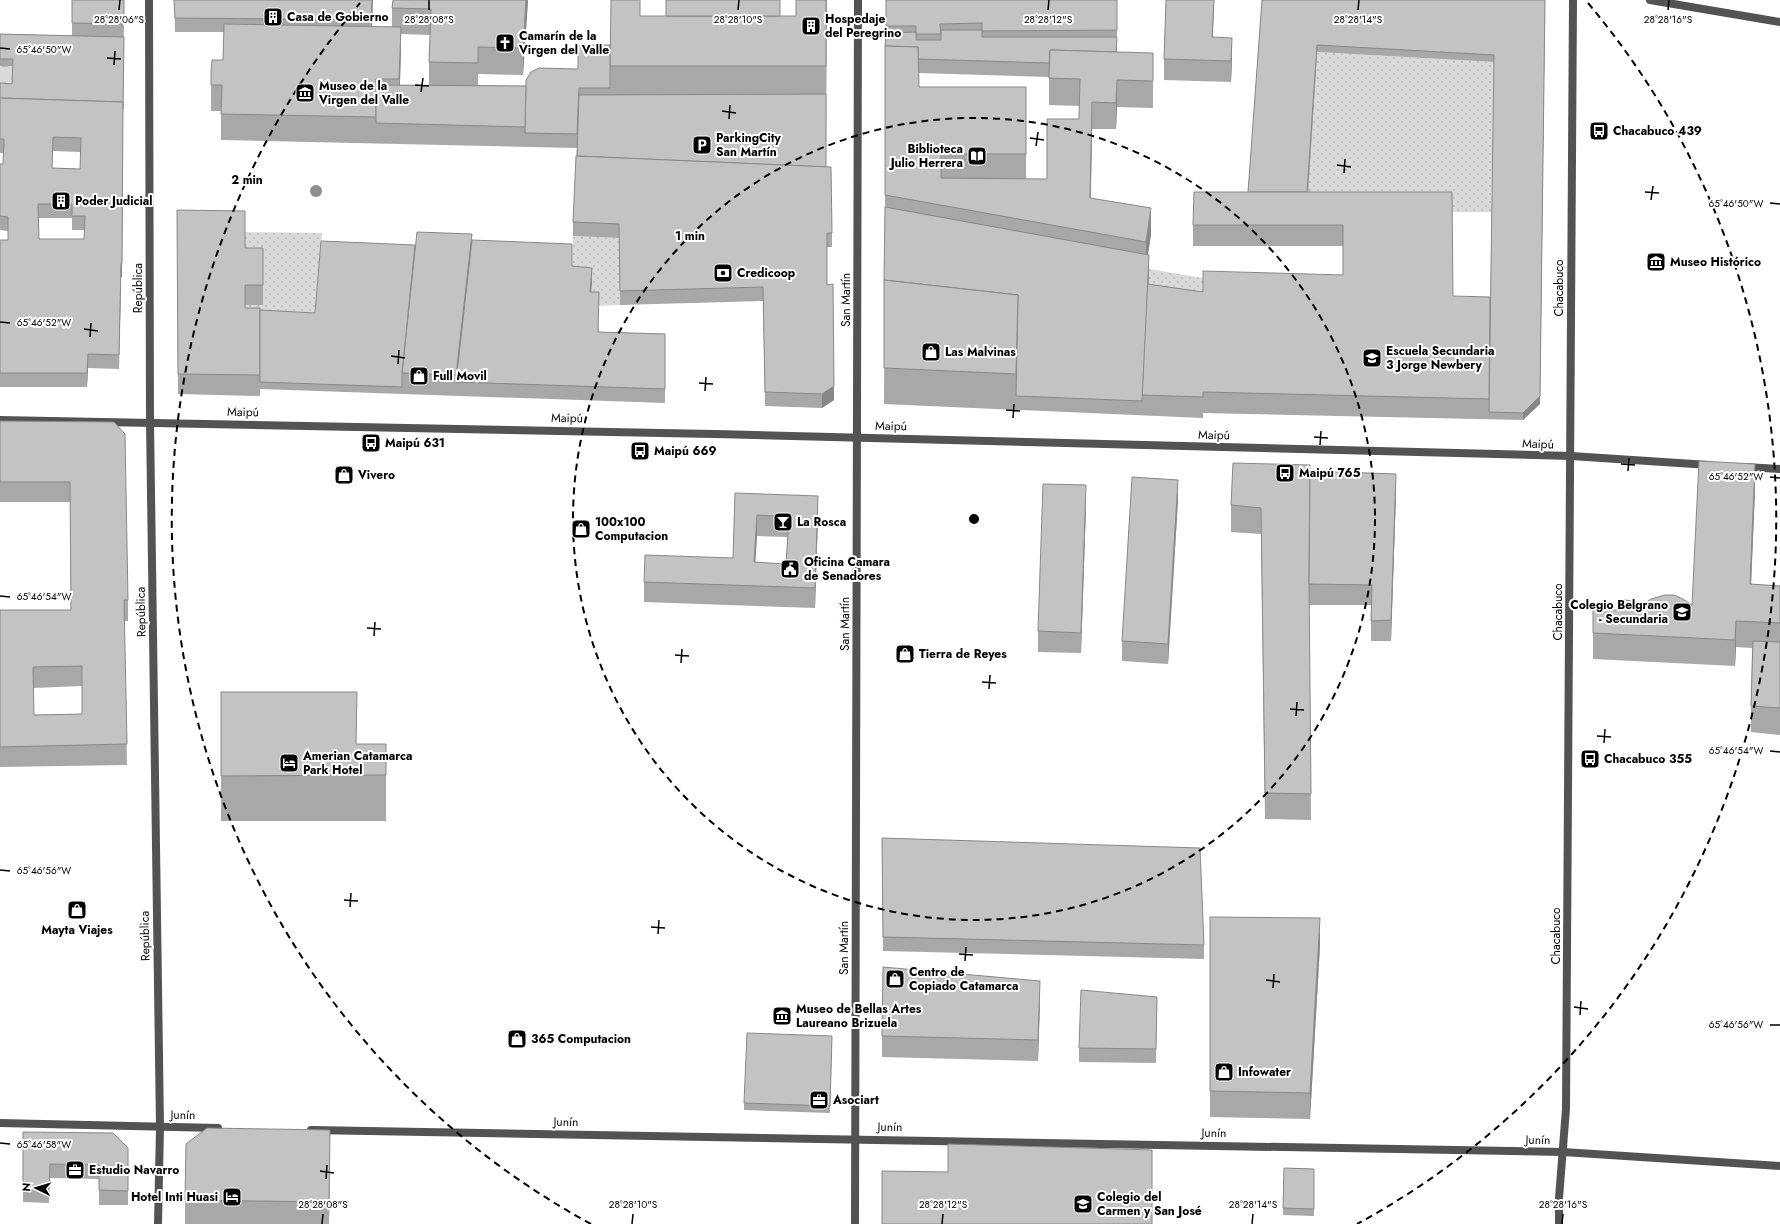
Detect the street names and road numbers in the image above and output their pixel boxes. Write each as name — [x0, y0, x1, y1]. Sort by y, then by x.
street label: Chacabuco — [1550, 259, 1568, 317]
street label: República — [129, 263, 147, 313]
street label: San Martín — [837, 273, 855, 327]
street label: Maipú — [227, 403, 259, 421]
street label: Maipú — [551, 409, 583, 427]
street label: Maipú — [875, 417, 907, 435]
street label: Maipú — [1198, 426, 1230, 444]
street label: Maipú — [1522, 434, 1554, 454]
street label: Chacabuco — [1549, 583, 1567, 641]
street label: República — [132, 586, 150, 637]
street label: San Martín — [836, 597, 854, 651]
street label: Chacabuco — [1547, 907, 1565, 965]
street label: República — [136, 910, 154, 961]
street label: San Martín — [835, 921, 853, 975]
street label: Junín — [168, 1106, 196, 1124]
street label: Junín — [551, 1113, 579, 1131]
street label: Junín — [875, 1118, 903, 1136]
street label: Junín — [1199, 1124, 1227, 1142]
street label: Junín — [1523, 1131, 1551, 1149]

